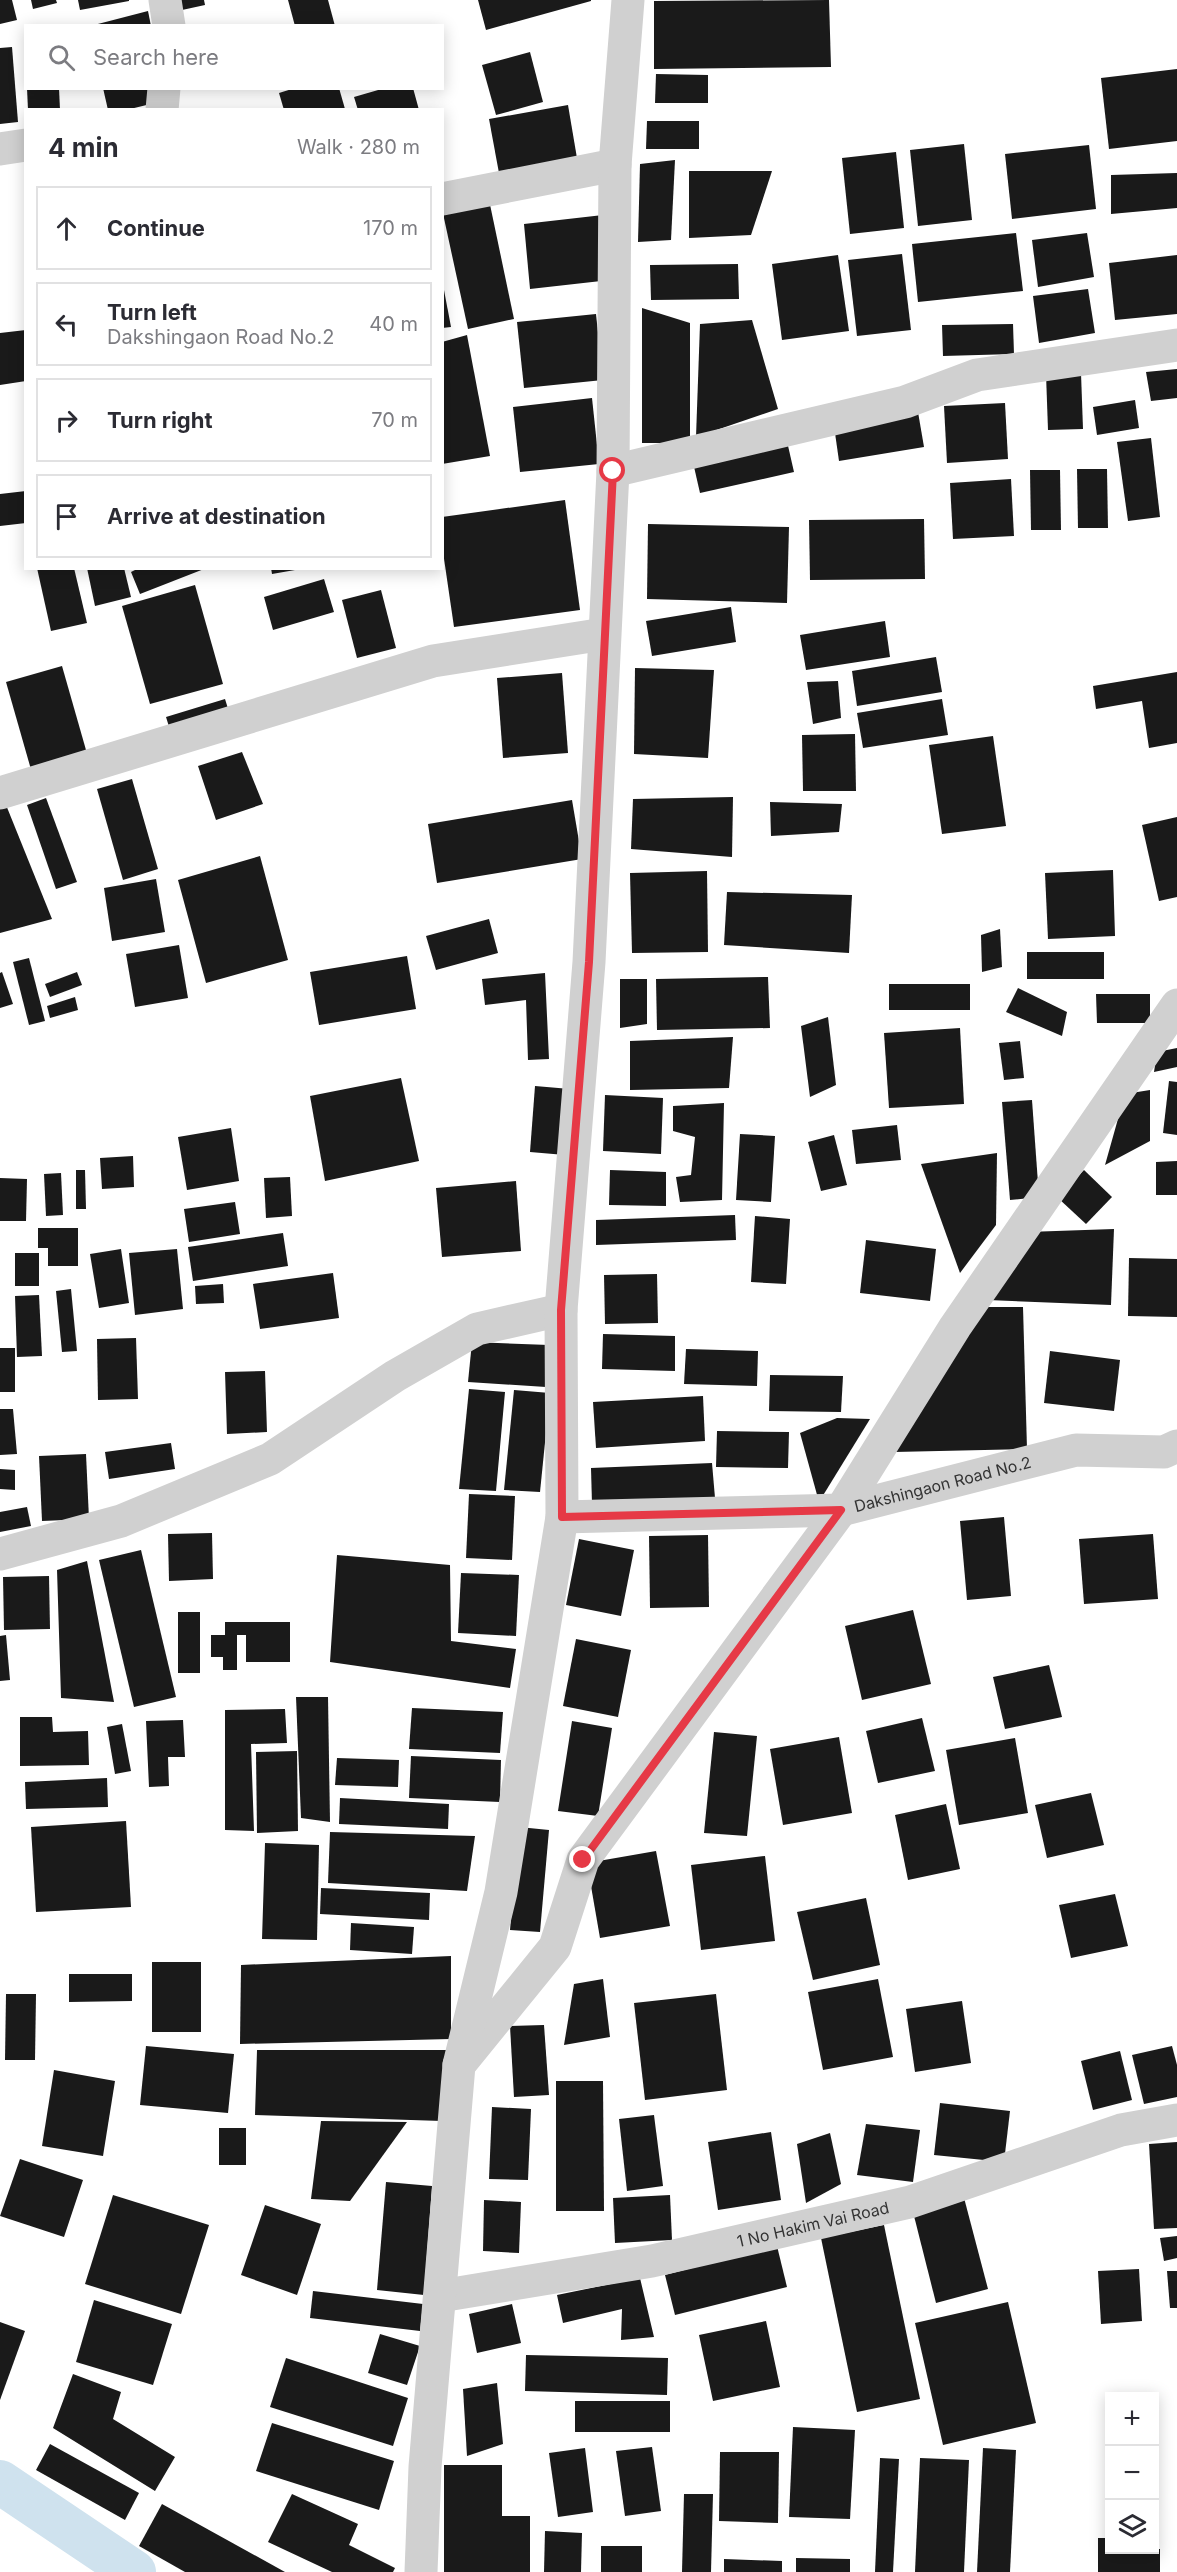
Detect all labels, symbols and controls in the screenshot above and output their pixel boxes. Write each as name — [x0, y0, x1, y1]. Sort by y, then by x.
search box — [24, 24, 444, 90]
icon: search — [45, 41, 78, 74]
text: Search here — [93, 44, 219, 70]
text: 4 min — [48, 132, 119, 163]
text: Walk · 280 m — [297, 135, 420, 159]
icon: ahead — [50, 212, 83, 245]
text: Continue — [107, 215, 205, 241]
text: 170 m — [363, 216, 418, 240]
text: Turn left — [107, 299, 197, 325]
icon: left — [50, 308, 83, 341]
text: 40 m — [369, 312, 418, 336]
text: Dakshingaon Road No.2 — [107, 325, 335, 349]
icon: right — [50, 404, 83, 437]
text: Turn right — [107, 407, 213, 433]
text: 70 m — [371, 408, 418, 432]
route start — [599, 457, 625, 483]
icon: arrive — [50, 500, 83, 533]
text: Arrive at destination — [107, 503, 326, 529]
street label: Dakshingaon Road No.2 — [852, 1452, 1033, 1516]
route end — [569, 1846, 595, 1872]
street label: 1 No Hakim Vai Road — [735, 2197, 891, 2251]
map controls — [1105, 2392, 1159, 2554]
button: + — [1105, 2392, 1159, 2446]
button: − — [1105, 2446, 1159, 2500]
button: layers — [1105, 2500, 1159, 2554]

